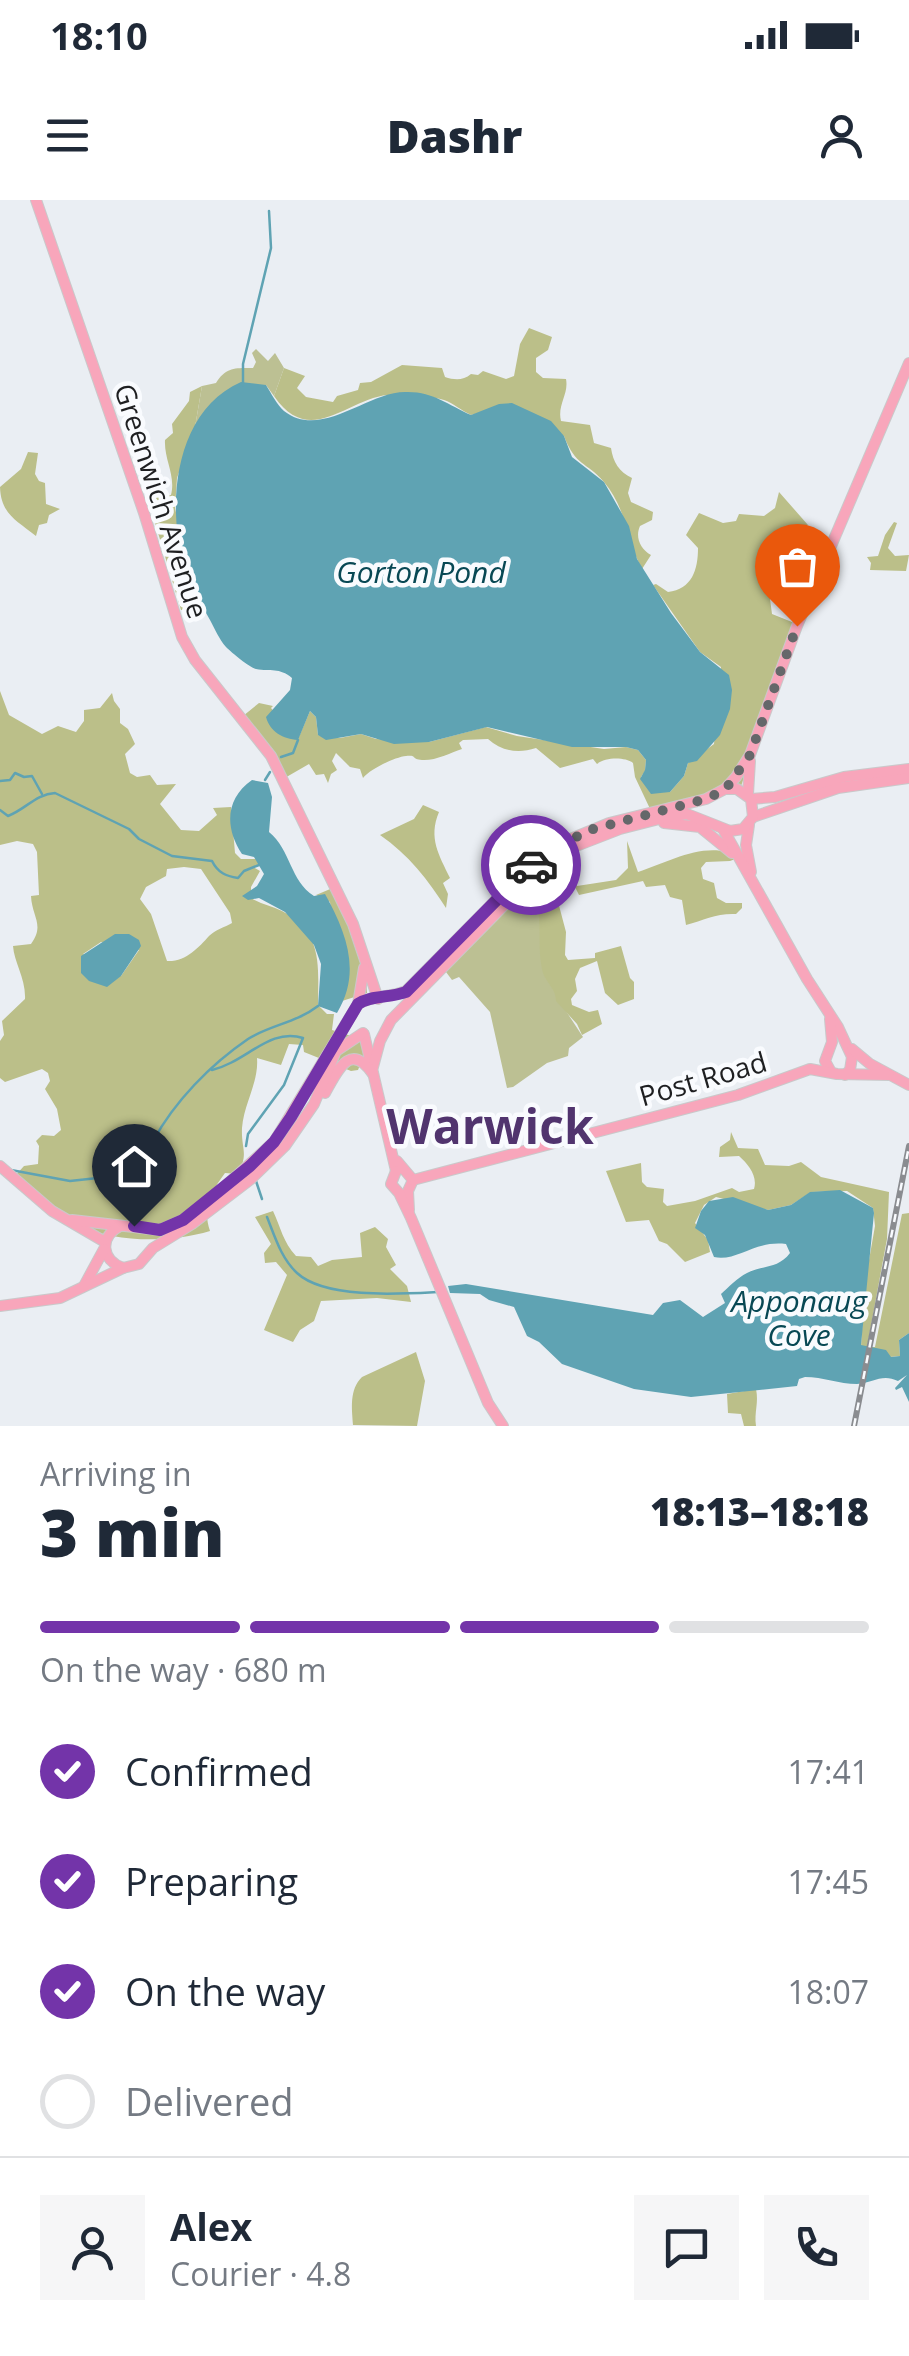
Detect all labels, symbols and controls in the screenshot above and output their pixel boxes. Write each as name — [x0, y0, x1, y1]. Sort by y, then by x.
text: 18:10 — [50, 9, 148, 61]
text: Dashr — [387, 105, 522, 166]
icon: menu — [40, 108, 95, 163]
icon: person — [814, 108, 869, 163]
street label: Greenwich Avenue — [106, 379, 218, 623]
pin — [755, 524, 840, 627]
icon: bag — [770, 539, 825, 594]
water label: Gorton Pond — [336, 551, 506, 592]
courier — [481, 815, 581, 915]
icon: car — [504, 838, 559, 893]
street label: Post Road — [634, 1042, 771, 1114]
district label: Warwick — [386, 1093, 594, 1158]
pin — [92, 1124, 177, 1227]
icon: home — [107, 1139, 162, 1194]
water label: Apponaug Cove — [729, 1280, 868, 1355]
text: Arriving in — [40, 1452, 192, 1495]
text: 18:13–18:18 — [650, 1485, 869, 1537]
text: 3 min — [40, 1488, 225, 1576]
text: On the way · 680 m — [40, 1648, 327, 1691]
icon: check — [40, 1744, 95, 1799]
text: Confirmed — [125, 1745, 313, 1797]
text: 17:41 — [787, 1750, 869, 1793]
icon: check — [40, 1854, 95, 1909]
text: Preparing — [125, 1855, 298, 1907]
text: 17:45 — [787, 1860, 869, 1903]
icon: check — [40, 1964, 95, 2019]
text: On the way — [125, 1965, 325, 2017]
text: 18:07 — [787, 1970, 869, 2013]
text: Delivered — [125, 2075, 294, 2127]
button: person — [40, 2195, 145, 2300]
button: chat — [634, 2195, 739, 2300]
button: phone — [764, 2195, 869, 2300]
text: Alex — [170, 2200, 252, 2252]
text: Courier · 4.8 — [170, 2252, 351, 2295]

